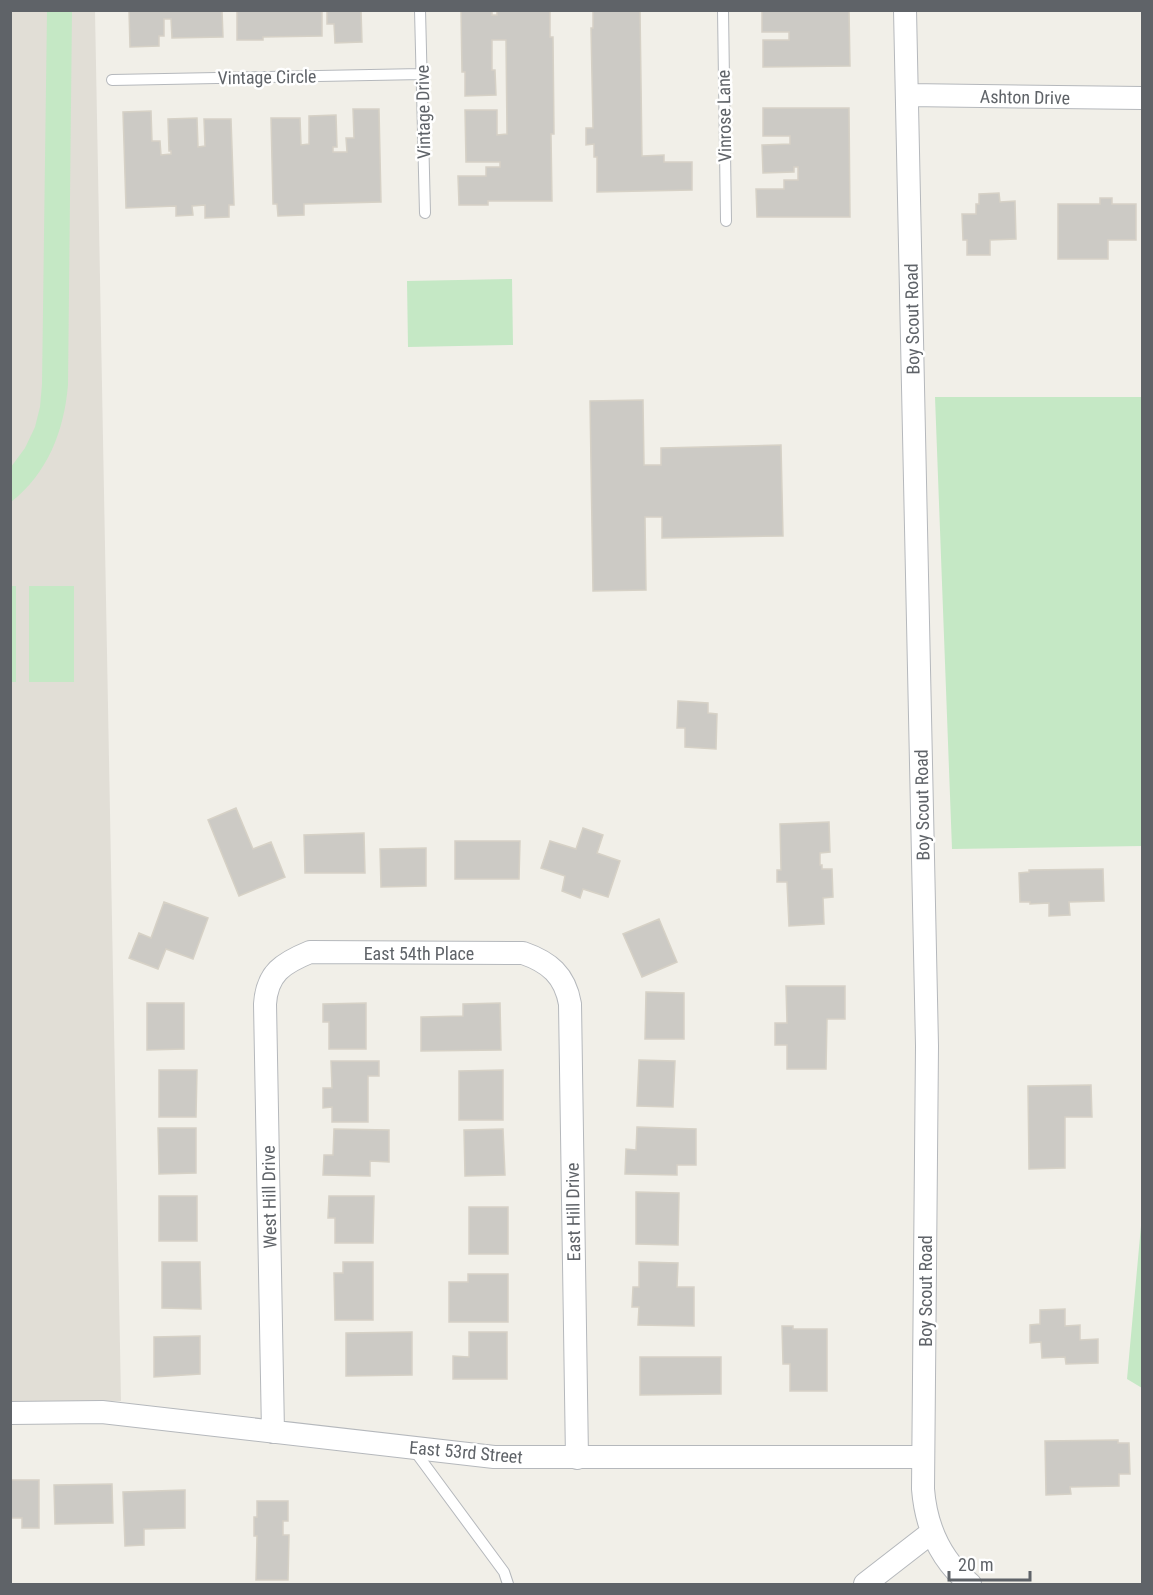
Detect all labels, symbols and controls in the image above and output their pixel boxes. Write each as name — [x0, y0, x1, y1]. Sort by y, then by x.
street label: Vintage Drive — [412, 65, 434, 159]
street label: Vintage Circle — [217, 66, 317, 88]
street label: Vinrose Lane — [713, 70, 735, 162]
street label: Ashton Drive — [980, 86, 1070, 108]
street label: Boy Scout Road — [901, 263, 923, 375]
street label: Boy Scout Road — [911, 749, 933, 861]
street label: East 54th Place — [364, 943, 474, 964]
street label: West Hill Drive — [258, 1145, 280, 1249]
street label: East Hill Drive — [562, 1162, 584, 1262]
street label: Boy Scout Road — [915, 1235, 936, 1347]
street label: East 53rd Street — [409, 1437, 523, 1467]
scale bar — [949, 1544, 1030, 1582]
text: 20 m — [958, 1554, 993, 1575]

